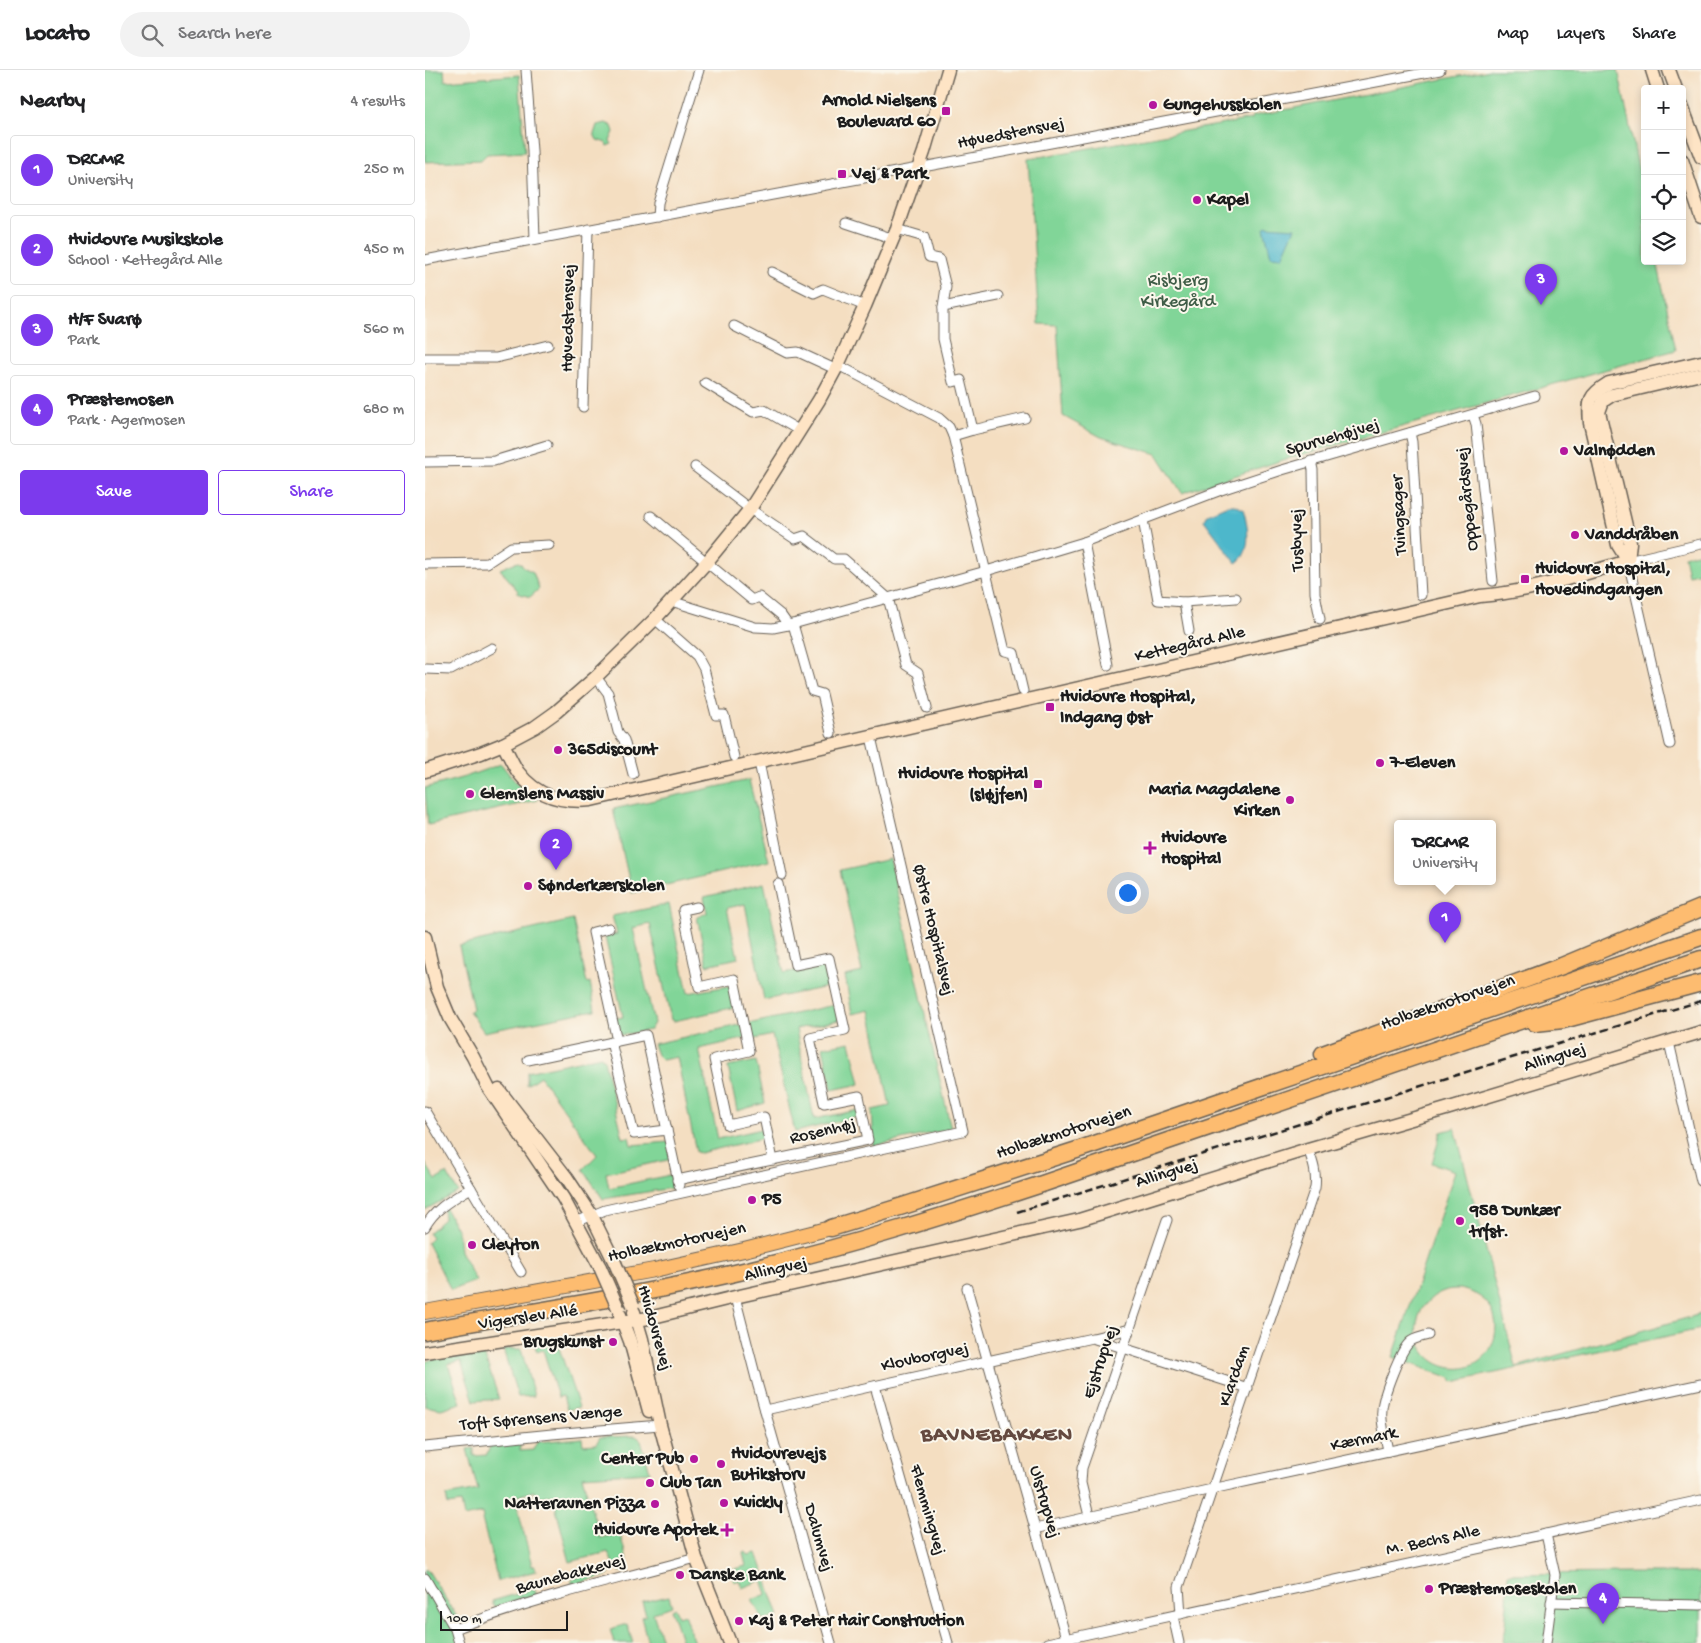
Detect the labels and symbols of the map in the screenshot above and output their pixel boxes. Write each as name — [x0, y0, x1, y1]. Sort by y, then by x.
place label: Arnold Nielsens Boulevard 60 — [821, 91, 937, 133]
place label: Gungehusskolen — [1163, 95, 1282, 116]
marker: Gungehusskolen — [1147, 99, 1159, 111]
marker: Arnold Nielsens Boulevard 60 — [940, 105, 952, 117]
street label: Høvedstensvej — [956, 113, 1066, 155]
place label: Vej & Park — [851, 164, 930, 185]
marker: Vej & Park — [836, 168, 848, 180]
place label: Kapel — [1206, 190, 1249, 211]
marker: Kapel — [1191, 194, 1203, 206]
street label: Høvedstensvej — [558, 264, 580, 372]
pin: 3 — [1525, 264, 1557, 305]
park label: Risbjerg Kirkegård — [1141, 271, 1217, 313]
street label: Spurvehøjvej — [1284, 415, 1382, 461]
place label: Valnødden — [1573, 441, 1655, 462]
marker: Valnødden — [1558, 445, 1570, 457]
street label: Oppegårdsvej — [1452, 446, 1484, 552]
street label: Tvingsager — [1387, 473, 1413, 557]
street label: Tusbyvej — [1287, 508, 1309, 573]
place label: Vanddråben — [1584, 525, 1679, 546]
marker: Vanddråben — [1569, 529, 1581, 541]
place label: Hvidovre Hospital, Hovedindgangen — [1535, 559, 1671, 601]
marker: Hvidovre Hospital, Hovedindgangen — [1519, 573, 1531, 585]
street label: Kettegård Alle — [1133, 622, 1248, 668]
place label: Hvidovre Hospital, Indgang Øst — [1060, 687, 1196, 729]
marker: Hvidovre Hospital, Indgang Øst — [1044, 701, 1056, 713]
place label: 365discount — [567, 740, 658, 761]
marker: 365discount — [552, 744, 564, 756]
place label: 7-Eleven — [1389, 753, 1456, 774]
marker: 7-Eleven — [1374, 757, 1386, 769]
place label: Hvidovre Hospital (sløjfen) — [898, 764, 1028, 806]
marker: Hvidovre Hospital (sløjfen) — [1032, 778, 1044, 790]
place label: Maria Magdalene Kirken — [1149, 780, 1281, 822]
place label: Glemslens Massiv — [480, 784, 604, 805]
marker: Glemslens Massiv — [464, 788, 476, 800]
marker: Maria Magdalene Kirken — [1284, 794, 1296, 806]
place label: Hvidovre Hospital — [1161, 828, 1227, 870]
pin: 2 — [540, 829, 572, 870]
marker: Hvidovre Hospital — [1143, 841, 1157, 855]
street label: Østre Hospitalsvej — [908, 862, 958, 998]
place label: Sønderkærskolen — [538, 876, 665, 897]
marker: Sønderkærskolen — [522, 880, 534, 892]
your location — [1115, 880, 1141, 906]
pin: 1 — [1429, 902, 1461, 943]
street label: Holbækmotorvejen — [1378, 970, 1518, 1036]
street label: Allingvej — [1521, 1039, 1589, 1077]
street label: Holbækmotorvejen — [994, 1101, 1134, 1165]
street label: Rosenhøj — [788, 1114, 858, 1150]
street label: Allingvej — [1133, 1155, 1201, 1193]
place label: P5 — [761, 1190, 782, 1211]
marker: P5 — [746, 1194, 758, 1206]
place label: 958 Dunkær trfst. — [1468, 1201, 1562, 1243]
marker: 958 Dunkær trfst. — [1454, 1215, 1466, 1227]
street label: Holbækmotorvejen — [606, 1218, 748, 1268]
place label: Cleyton — [481, 1235, 540, 1256]
marker: Cleyton — [466, 1239, 478, 1251]
street label: Allingvej — [743, 1253, 809, 1287]
street label: Hvidovrevej — [632, 1283, 676, 1373]
street label: Vigerslev Allé — [476, 1301, 580, 1335]
street label: Ejstrupvej — [1079, 1322, 1123, 1402]
place label: Brugskunst — [522, 1332, 605, 1353]
marker: Brugskunst — [607, 1336, 619, 1348]
street label: Klovborgvej — [879, 1338, 971, 1378]
street label: Klardam — [1215, 1342, 1255, 1409]
street label: Toft Sørensens Vænge — [458, 1401, 624, 1437]
street label: Kærmark — [1329, 1422, 1401, 1457]
district label: BAVNEBAKKEN — [920, 1423, 1073, 1449]
place label: Hvidovrevejs Butikstorv — [730, 1444, 827, 1486]
place label: Center Pub — [600, 1449, 684, 1470]
marker: Center Pub — [688, 1453, 700, 1465]
marker: Hvidovrevejs Butikstorv — [715, 1458, 727, 1470]
street label: Flemmingvej — [904, 1461, 950, 1558]
street label: Ulstrupvej — [1024, 1463, 1064, 1541]
place label: Club Tan — [659, 1473, 722, 1494]
marker: Club Tan — [644, 1477, 656, 1489]
place label: Kvickly — [733, 1493, 783, 1514]
place label: Natteravnen Pizza — [505, 1494, 646, 1515]
marker: Kvickly — [718, 1497, 730, 1509]
marker: Natteravnen Pizza — [649, 1498, 661, 1510]
street label: Dalumvej — [798, 1501, 838, 1574]
place label: Hvidovre Apotek — [594, 1520, 719, 1541]
street label: M. Bechs Alle — [1384, 1521, 1483, 1561]
marker: Hvidovre Apotek — [721, 1524, 733, 1536]
street label: Baunebakkevej — [513, 1550, 628, 1600]
place label: Danske Bank — [688, 1565, 786, 1586]
marker: Danske Bank — [674, 1569, 686, 1581]
place label: Præstemoseskolen — [1438, 1579, 1577, 1600]
marker: Præstemoseskolen — [1423, 1583, 1435, 1595]
pin: 4 — [1587, 1583, 1619, 1624]
scale bar — [440, 1608, 567, 1631]
place label: Kaj & Peter Hair Construction — [748, 1611, 964, 1632]
marker: Kaj & Peter Hair Construction — [733, 1615, 745, 1627]

